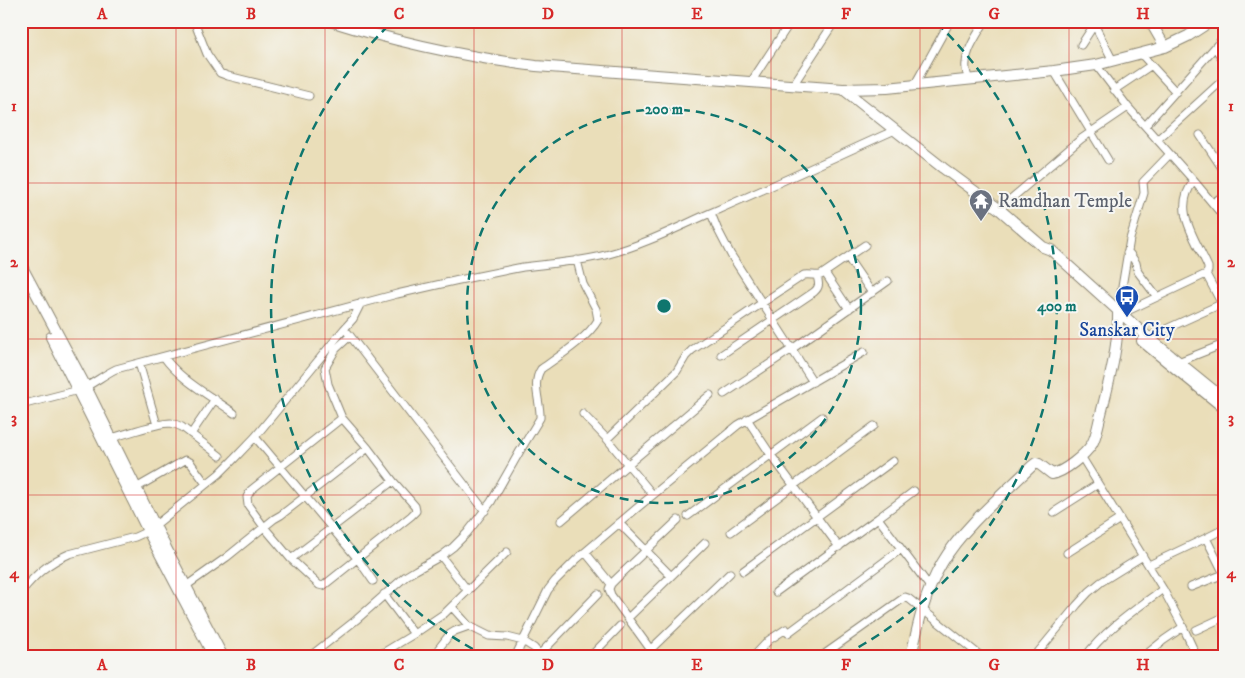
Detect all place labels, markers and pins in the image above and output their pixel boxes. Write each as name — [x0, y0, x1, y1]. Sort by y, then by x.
temple icon: Ramdhan Temple — [968, 188, 994, 222]
place label: Ramdhan Temple — [998, 190, 1132, 213]
bus stop icon: Sanskar City — [1114, 284, 1140, 318]
centre of rings — [655, 297, 673, 315]
place label: Sanskar City — [1079, 319, 1176, 342]

